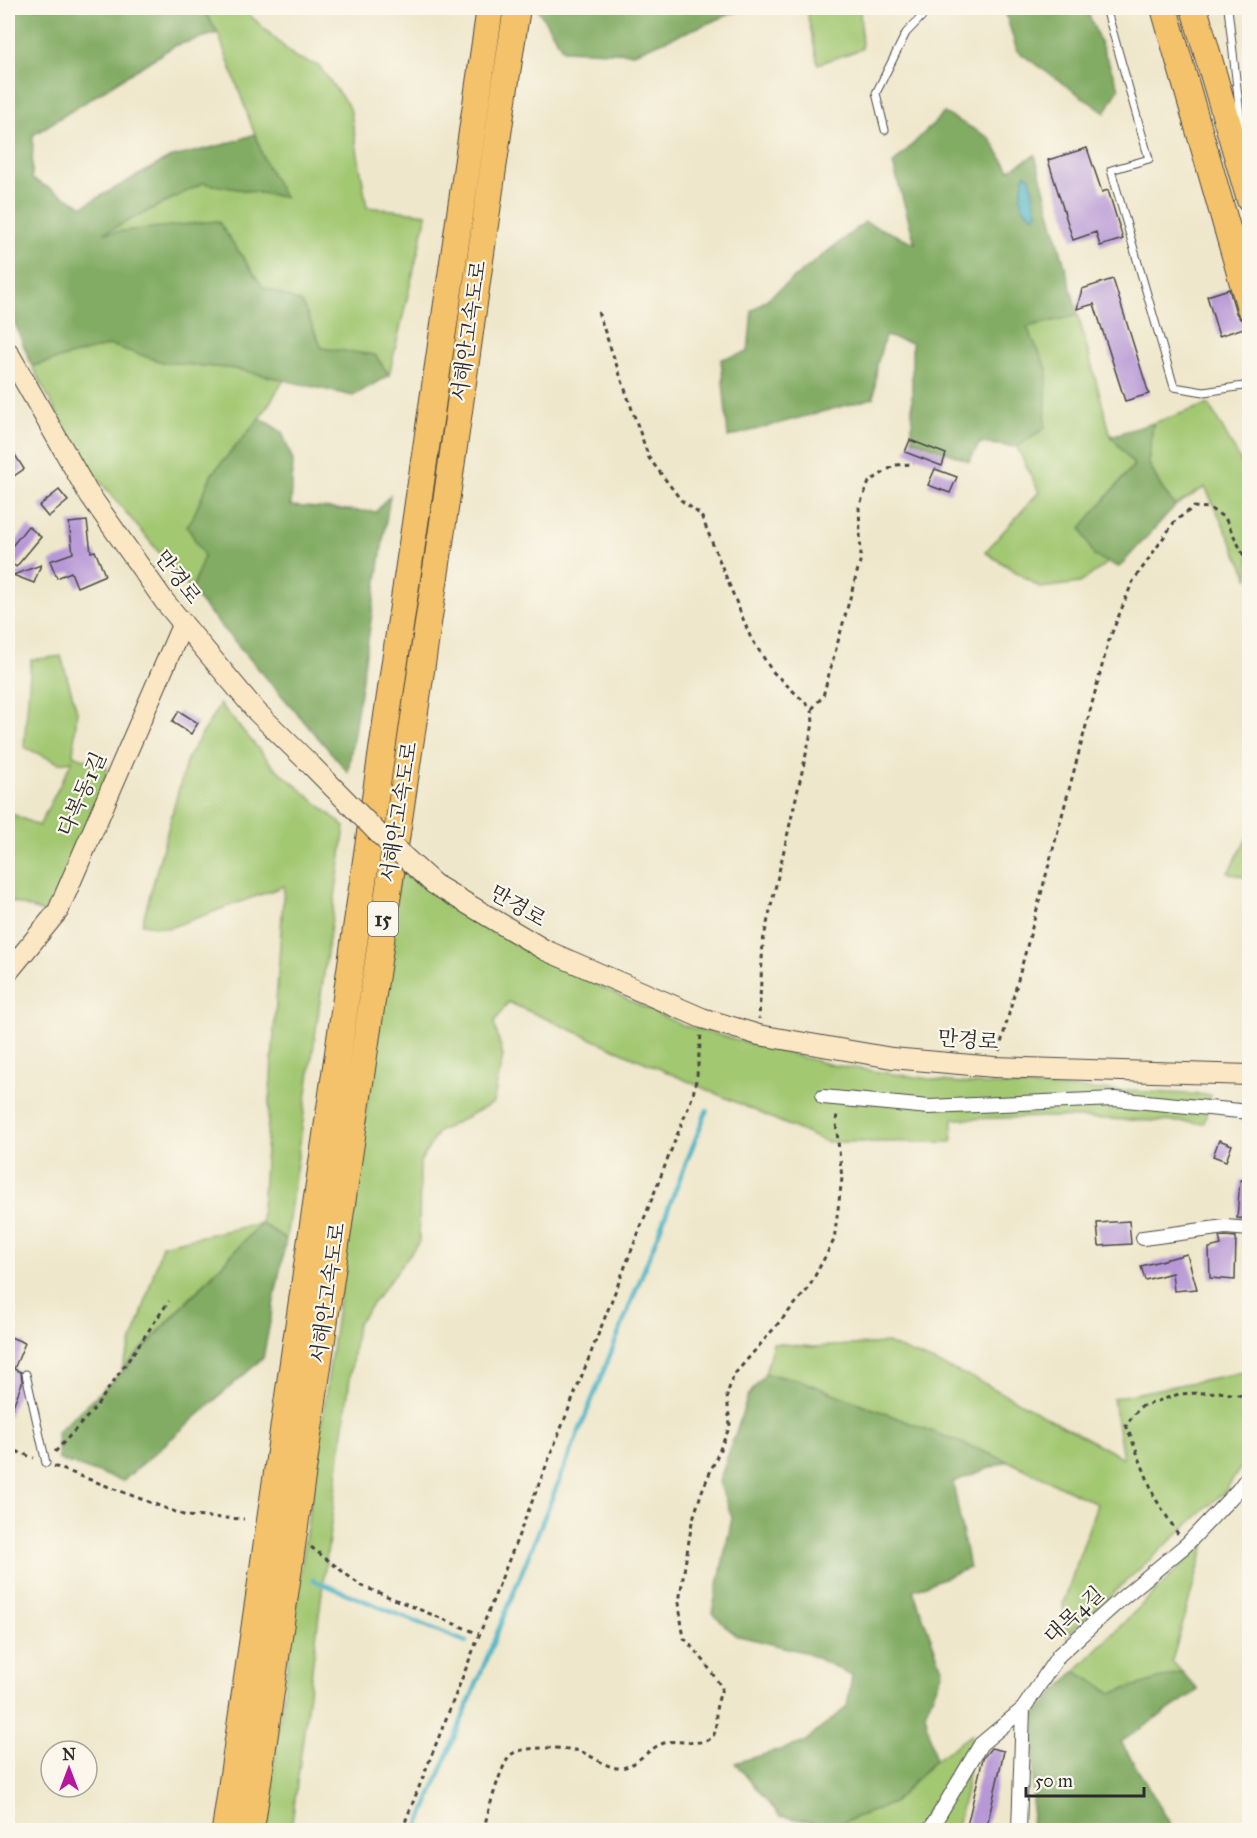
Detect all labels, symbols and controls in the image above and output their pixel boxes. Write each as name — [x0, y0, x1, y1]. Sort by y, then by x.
street label: 서해안고속도로 — [446, 259, 492, 403]
street label: 만경로 — [149, 545, 207, 609]
street label: 서해안고속도로 — [375, 740, 423, 884]
street label: 다복동1길 — [52, 748, 112, 840]
street label: 만경로 — [485, 880, 551, 932]
road number: 15 — [368, 902, 398, 936]
street label: 만경로 — [937, 1025, 999, 1055]
street label: 서해안고속도로 — [305, 1221, 351, 1365]
street label: 대목4길 — [1039, 1581, 1109, 1649]
north arrow — [39, 1739, 99, 1799]
text: N — [62, 1745, 76, 1764]
scale bar — [1026, 1760, 1144, 1798]
text: 50 m — [1035, 1770, 1073, 1792]

